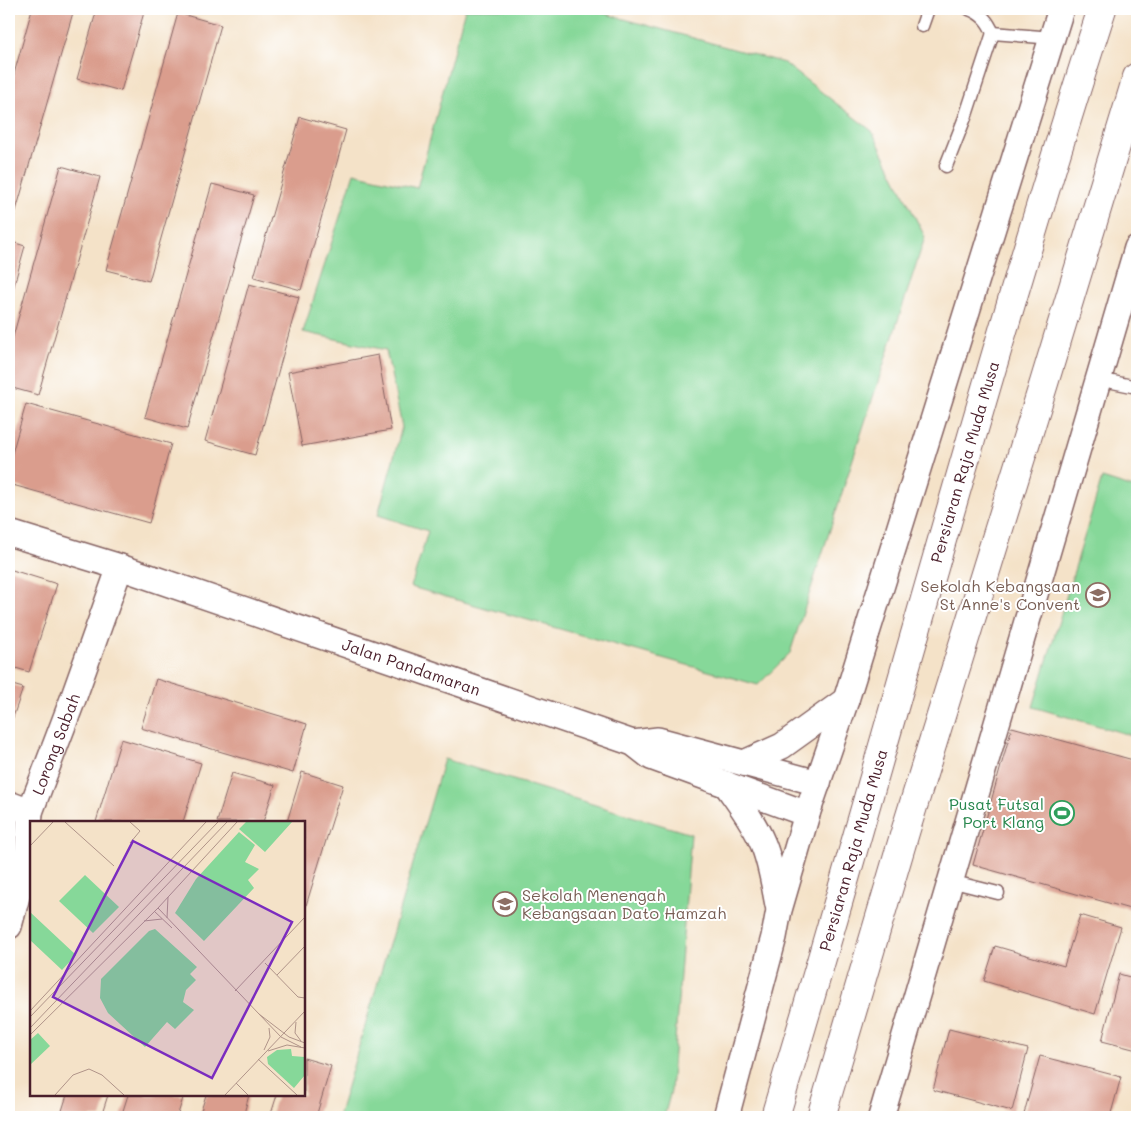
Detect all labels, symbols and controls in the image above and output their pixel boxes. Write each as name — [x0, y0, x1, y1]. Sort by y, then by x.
street label: Persiaran Raja Muda Musa — [925, 358, 1003, 565]
place label: Sekolah Kebangsaan St Anne's Convent — [920, 575, 1080, 614]
school or university icon: Sekolah Kebangsaan St Anne's Convent — [1085, 582, 1111, 608]
street label: Jalan Pandamaran — [339, 633, 483, 700]
street label: Lorong Sabah — [26, 691, 84, 798]
street label: Persiaran Raja Muda Musa — [814, 747, 892, 953]
place label: Pusat Futsal Port Klang — [949, 793, 1044, 832]
sports icon: Pusat Futsal Port Klang — [1049, 800, 1075, 826]
inset map — [30, 821, 305, 1096]
place label: Sekolah Menengah Kebangsaan Dato Hamzah — [522, 884, 726, 923]
school or university icon: Sekolah Menengah Kebangsaan Dato Hamzah — [492, 891, 518, 917]

